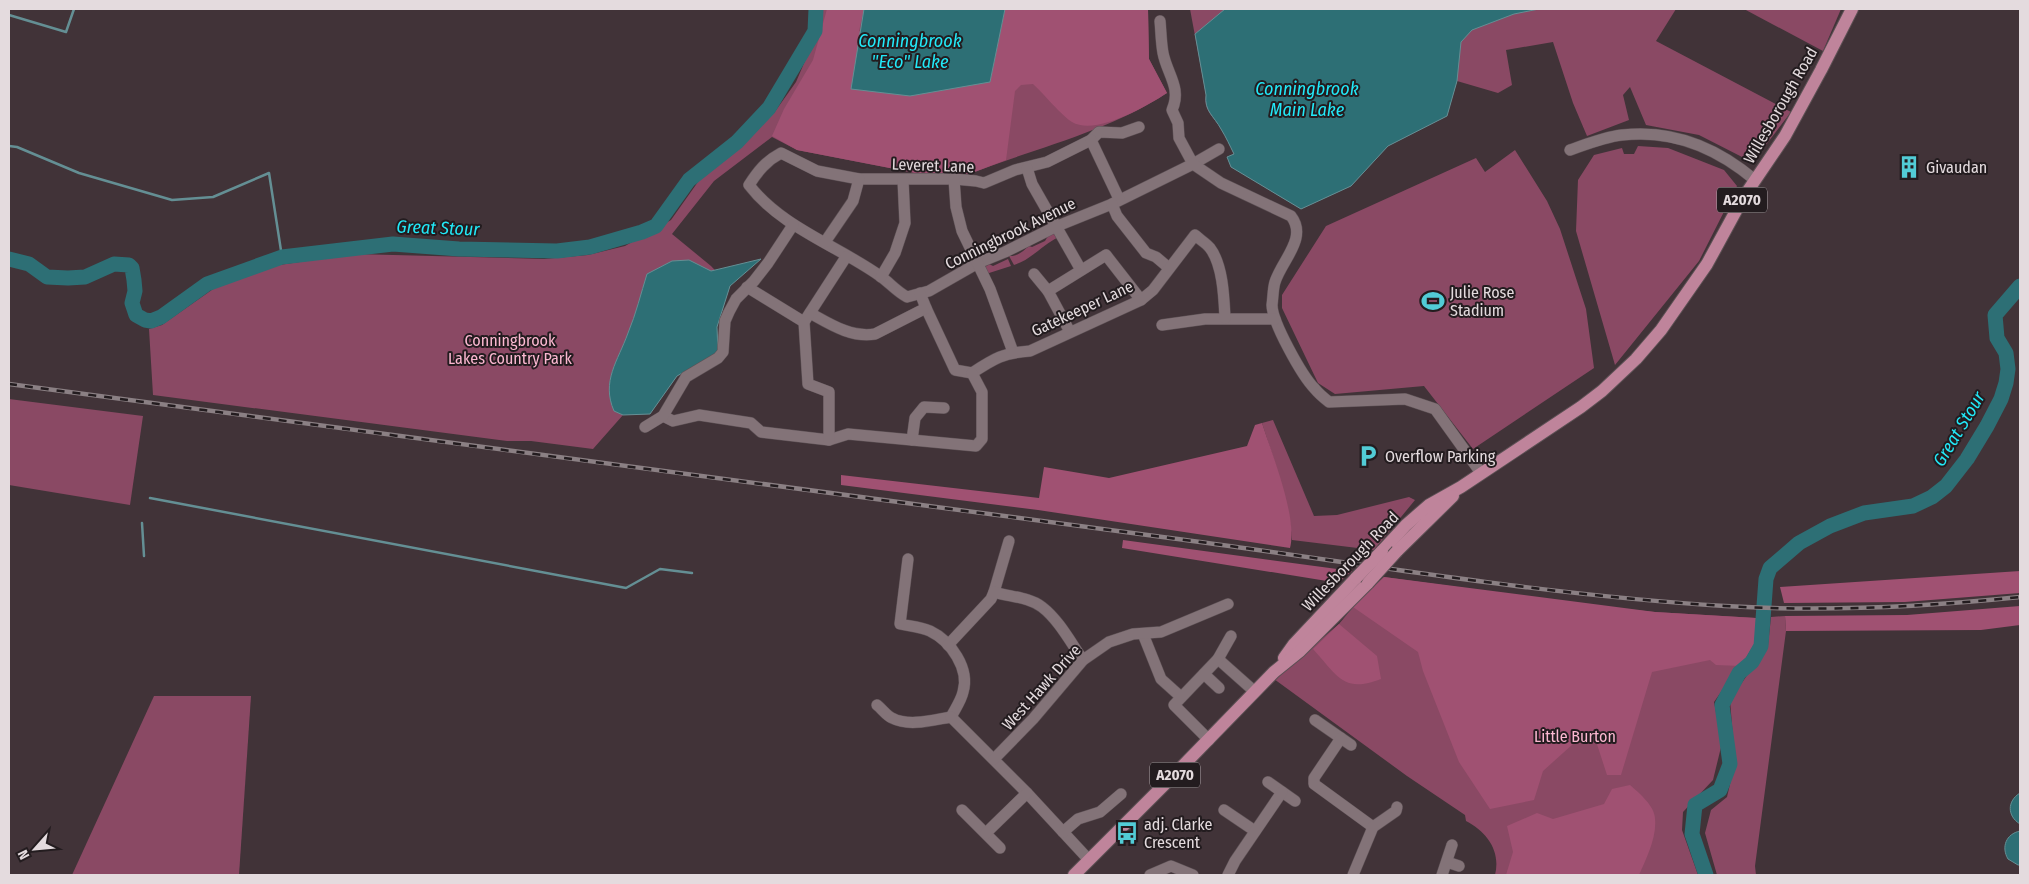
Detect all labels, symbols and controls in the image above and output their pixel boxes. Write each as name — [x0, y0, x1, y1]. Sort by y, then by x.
water label: Conningbrook "Eco" Lake — [858, 30, 962, 73]
street label: Willesborough Road — [1739, 44, 1821, 167]
water label: Conningbrook Main Lake — [1255, 78, 1359, 121]
building icon: Givaudan — [1896, 154, 1922, 180]
street label: Leveret Lane — [891, 155, 975, 176]
place label: Givaudan — [1926, 158, 1987, 177]
road number: A2070 — [1717, 188, 1767, 212]
street label: Conningbrook Avenue — [942, 194, 1079, 273]
water label: Great Stour — [396, 216, 481, 240]
street label: Gatekeeper Lane — [1028, 277, 1136, 340]
place label: Julie Rose Stadium — [1450, 283, 1514, 320]
sports icon: Julie Rose Stadium — [1420, 288, 1446, 314]
park label: Conningbrook Lakes Country Park — [448, 331, 572, 368]
water label: Great Stour — [1928, 387, 1990, 470]
parking icon: Overflow Parking — [1355, 443, 1381, 469]
place label: Overflow Parking — [1385, 447, 1496, 466]
street label: Willesborough Road — [1298, 508, 1403, 615]
street label: West Hawk Drive — [998, 641, 1085, 734]
park label: Little Burton — [1534, 727, 1616, 746]
road number: A2070 — [1150, 762, 1200, 788]
place label: adj. Clarke Crescent — [1144, 815, 1212, 852]
bus stop icon: adj. Clarke Crescent — [1114, 820, 1140, 846]
north arrow — [10, 824, 60, 874]
text: N — [14, 847, 33, 862]

